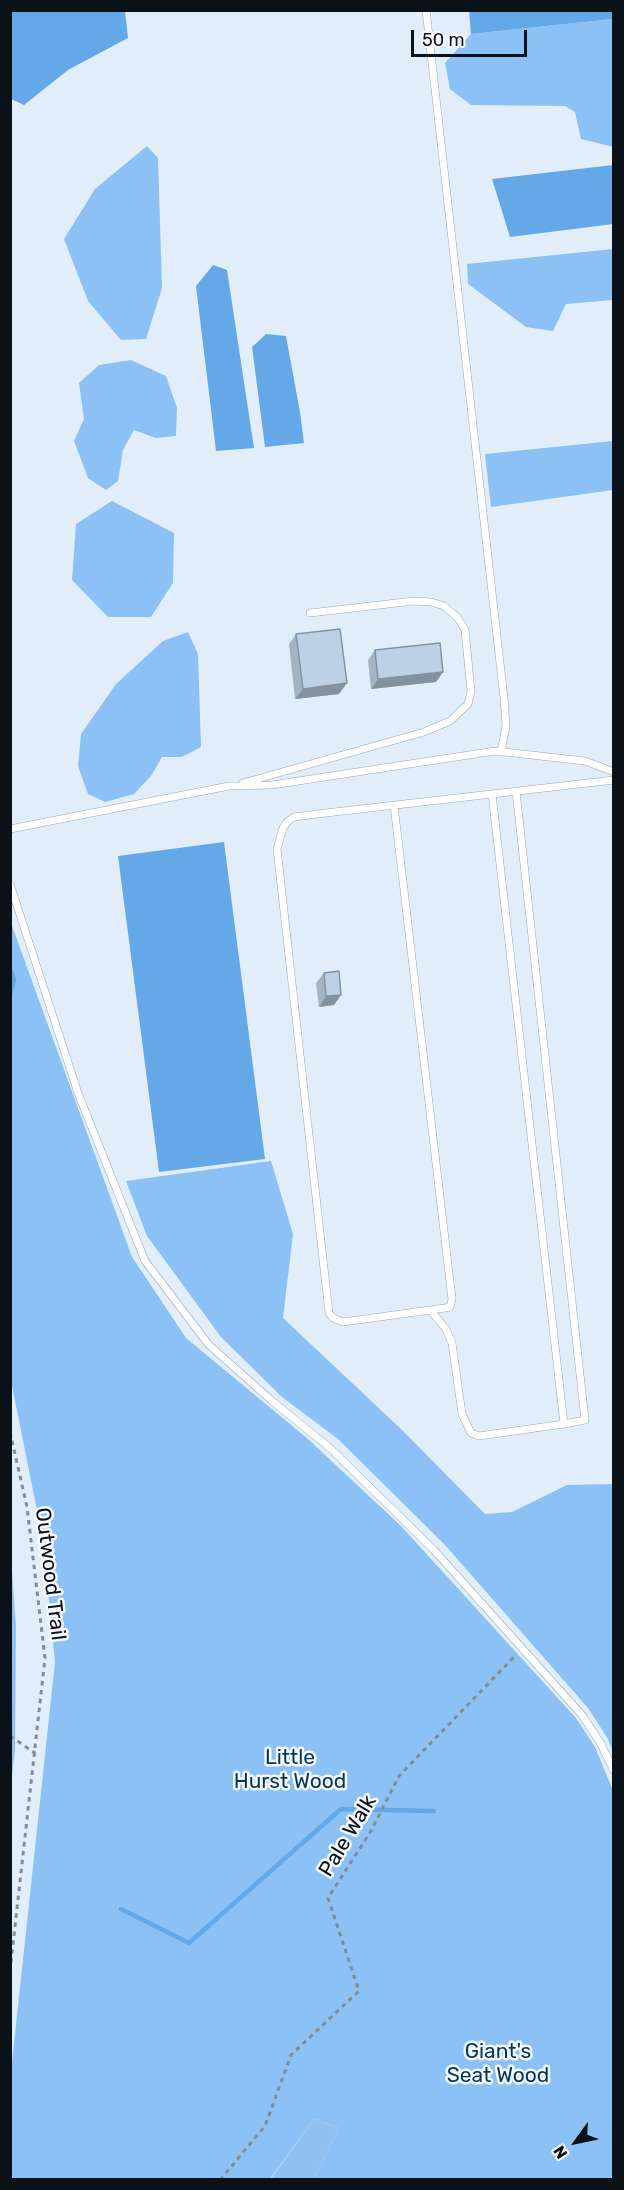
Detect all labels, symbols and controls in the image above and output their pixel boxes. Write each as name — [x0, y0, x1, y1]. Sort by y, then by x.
scale bar — [414, 18, 530, 56]
text: 50 m — [422, 29, 465, 51]
street label: Outwood Trail — [29, 1506, 71, 1642]
park label: Little Hurst Wood — [234, 1745, 346, 1795]
street label: Pale Walk — [314, 1791, 382, 1881]
park label: Giant's Seat Wood — [447, 2039, 549, 2089]
north arrow — [546, 2112, 606, 2172]
text: N — [549, 2142, 572, 2162]

